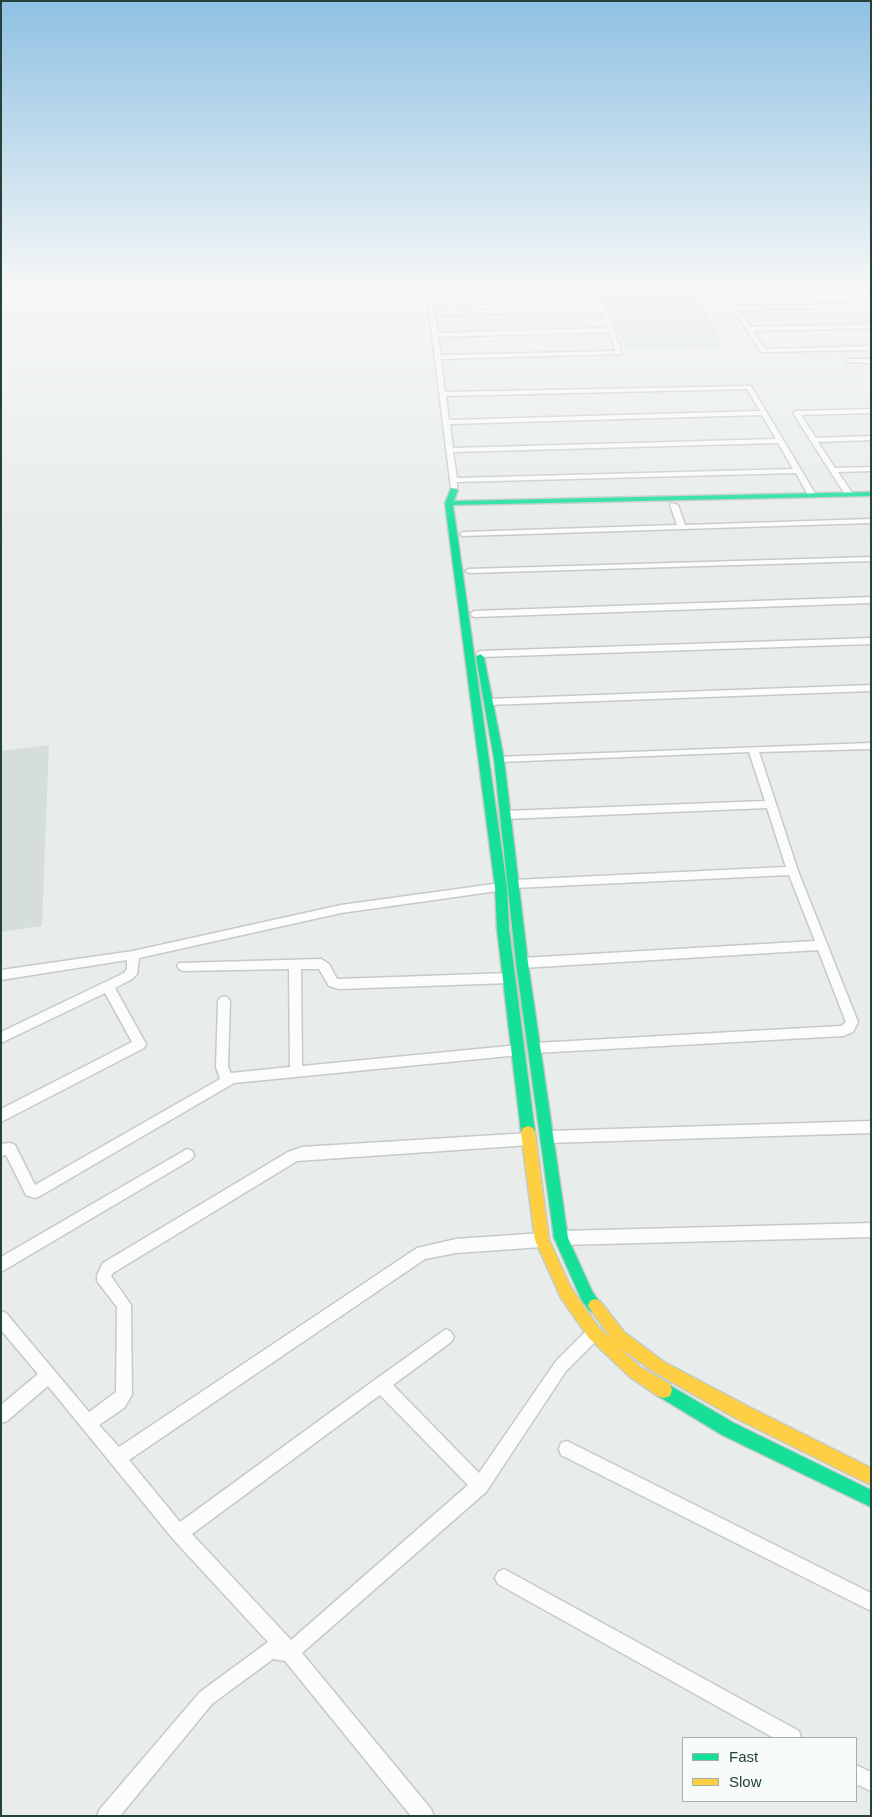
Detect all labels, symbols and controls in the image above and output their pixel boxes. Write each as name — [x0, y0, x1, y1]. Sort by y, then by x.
legend — [682, 1737, 857, 1802]
text: Fast — [729, 1748, 758, 1765]
text: Slow — [729, 1773, 762, 1790]

